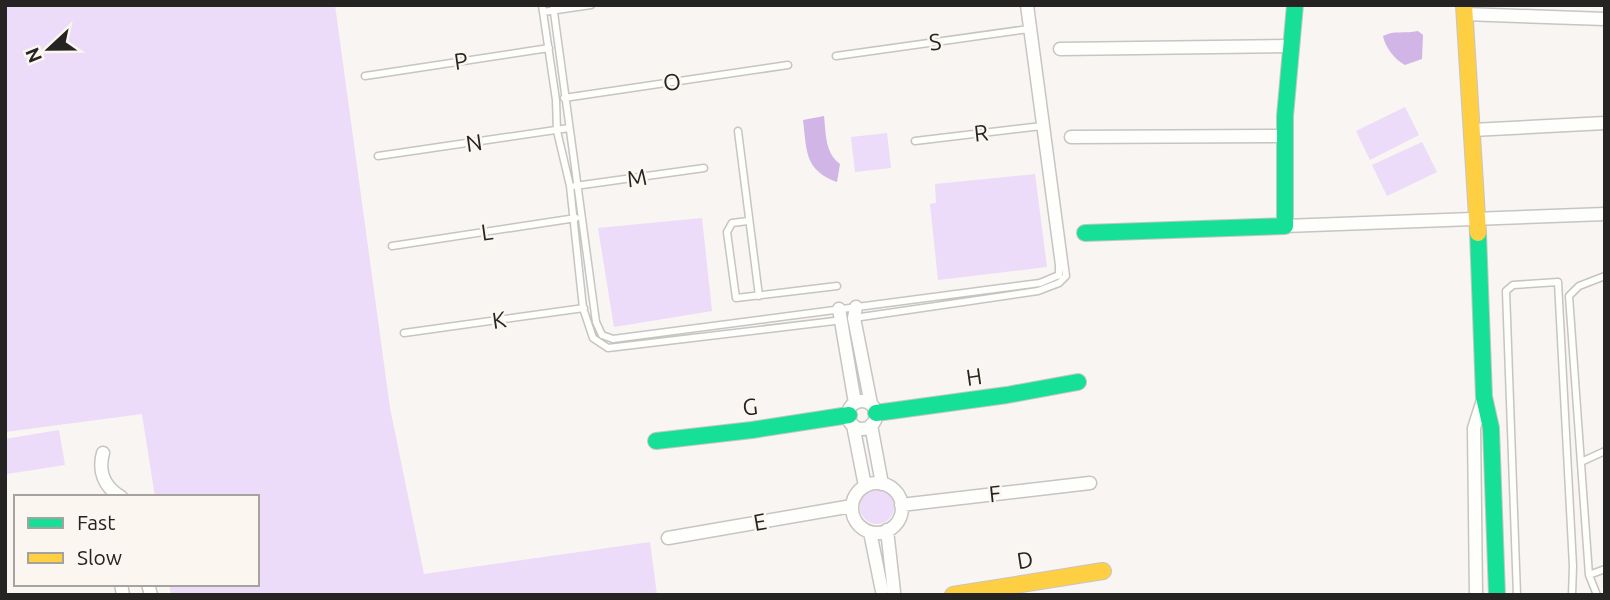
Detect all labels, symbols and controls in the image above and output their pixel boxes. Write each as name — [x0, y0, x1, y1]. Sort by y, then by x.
north arrow — [14, 14, 84, 84]
street label: S — [927, 28, 943, 55]
text: N — [20, 45, 46, 66]
street label: P — [452, 47, 469, 74]
street label: O — [661, 68, 683, 95]
street label: R — [973, 119, 989, 146]
street label: N — [464, 129, 484, 156]
street label: M — [625, 164, 649, 191]
street label: L — [479, 218, 495, 245]
street label: K — [490, 306, 508, 333]
street label: H — [964, 363, 984, 390]
street label: G — [741, 393, 759, 420]
street label: F — [988, 480, 1002, 507]
legend — [14, 495, 259, 586]
street label: E — [751, 508, 768, 535]
text: Fast — [77, 510, 115, 534]
text: Slow — [77, 545, 122, 569]
street label: D — [1015, 546, 1035, 573]

